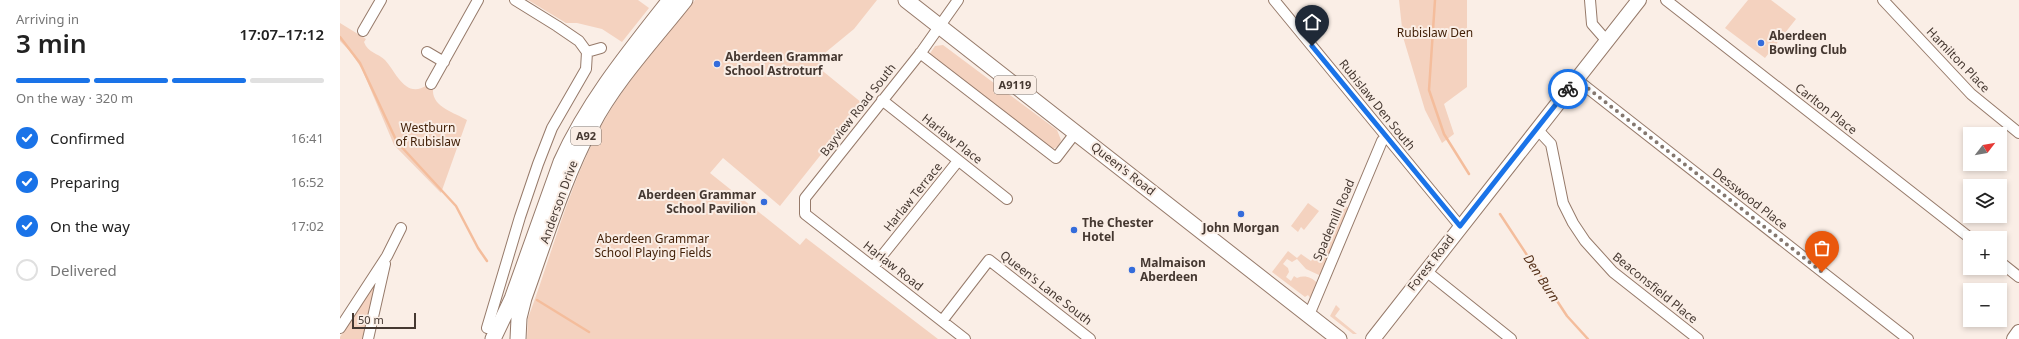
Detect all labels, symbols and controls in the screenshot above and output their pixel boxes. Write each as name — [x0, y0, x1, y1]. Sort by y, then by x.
pin — [1295, 5, 1329, 46]
text: Arriving in — [16, 10, 79, 28]
icon: home — [1301, 11, 1323, 33]
street label: Hamilton Place — [1923, 23, 1994, 96]
text: 17:07–17:12 — [240, 24, 324, 44]
park label: Rubislaw Den — [1397, 24, 1473, 41]
text: 3 min — [16, 25, 87, 61]
place label: Aberdeen Bowling Club — [1769, 27, 1847, 58]
marker: Aberdeen Bowling Club — [1756, 38, 1766, 48]
place label: Aberdeen Grammar School Astroturf — [725, 48, 844, 79]
street label: Rubislaw Den South — [1335, 56, 1419, 154]
marker: Aberdeen Grammar School Astroturf — [712, 59, 722, 69]
street label: Bayview Road South — [816, 60, 899, 160]
courier — [1548, 69, 1588, 109]
road number: A9119 — [994, 76, 1036, 94]
icon: bike — [1557, 78, 1579, 100]
street label: Carlton Place — [1792, 79, 1861, 138]
text: On the way · 320 m — [16, 89, 133, 107]
street label: Harlaw Place — [918, 110, 986, 168]
park label: Westburn of Rubislaw — [396, 119, 461, 150]
icon: check — [16, 127, 38, 149]
road number: A92 — [571, 127, 601, 145]
north arrow — [1963, 127, 2007, 171]
map controls — [1963, 127, 2007, 327]
text: Confirmed — [50, 128, 125, 148]
text: 16:41 — [291, 129, 324, 147]
street label: Queen's Road — [1087, 138, 1159, 199]
street label: Anderson Drive — [536, 158, 582, 246]
street label: Harlaw Terrace — [879, 158, 946, 235]
street label: Desswood Place — [1709, 164, 1792, 233]
icon: check — [16, 171, 38, 193]
text: Preparing — [50, 172, 120, 192]
text: 16:52 — [291, 173, 324, 191]
street label: Spademill Road — [1309, 176, 1358, 263]
button: layers — [1963, 179, 2007, 223]
place label: Aberdeen Grammar School Pavilion — [638, 186, 757, 217]
marker: Aberdeen Grammar School Pavilion — [759, 197, 769, 207]
marker: John Morgan — [1236, 209, 1246, 219]
place label: The Chester Hotel — [1082, 214, 1154, 245]
icon: check — [16, 215, 38, 237]
text: On the way — [50, 216, 130, 236]
text: 17:02 — [291, 217, 324, 235]
place label: John Morgan — [1202, 219, 1279, 236]
marker: The Chester Hotel — [1069, 225, 1079, 235]
park label: Aberdeen Grammar School Playing Fields — [594, 230, 712, 261]
street label: Forest Road — [1403, 231, 1458, 294]
pin — [1805, 231, 1839, 272]
button: + — [1963, 231, 2007, 275]
street label: Harlaw Road — [860, 237, 927, 294]
icon: bag — [1811, 237, 1833, 259]
street label: Queen's Lane South — [997, 246, 1096, 329]
street label: Beaconsfield Place — [1609, 248, 1702, 327]
water label: Den Burn — [1520, 250, 1564, 306]
place label: Malmaison Aberdeen — [1140, 254, 1206, 285]
text: Delivered — [50, 260, 117, 280]
marker: Malmaison Aberdeen — [1127, 265, 1137, 275]
button: − — [1963, 283, 2007, 327]
scale bar — [352, 311, 416, 330]
text: 50 m — [358, 312, 384, 327]

